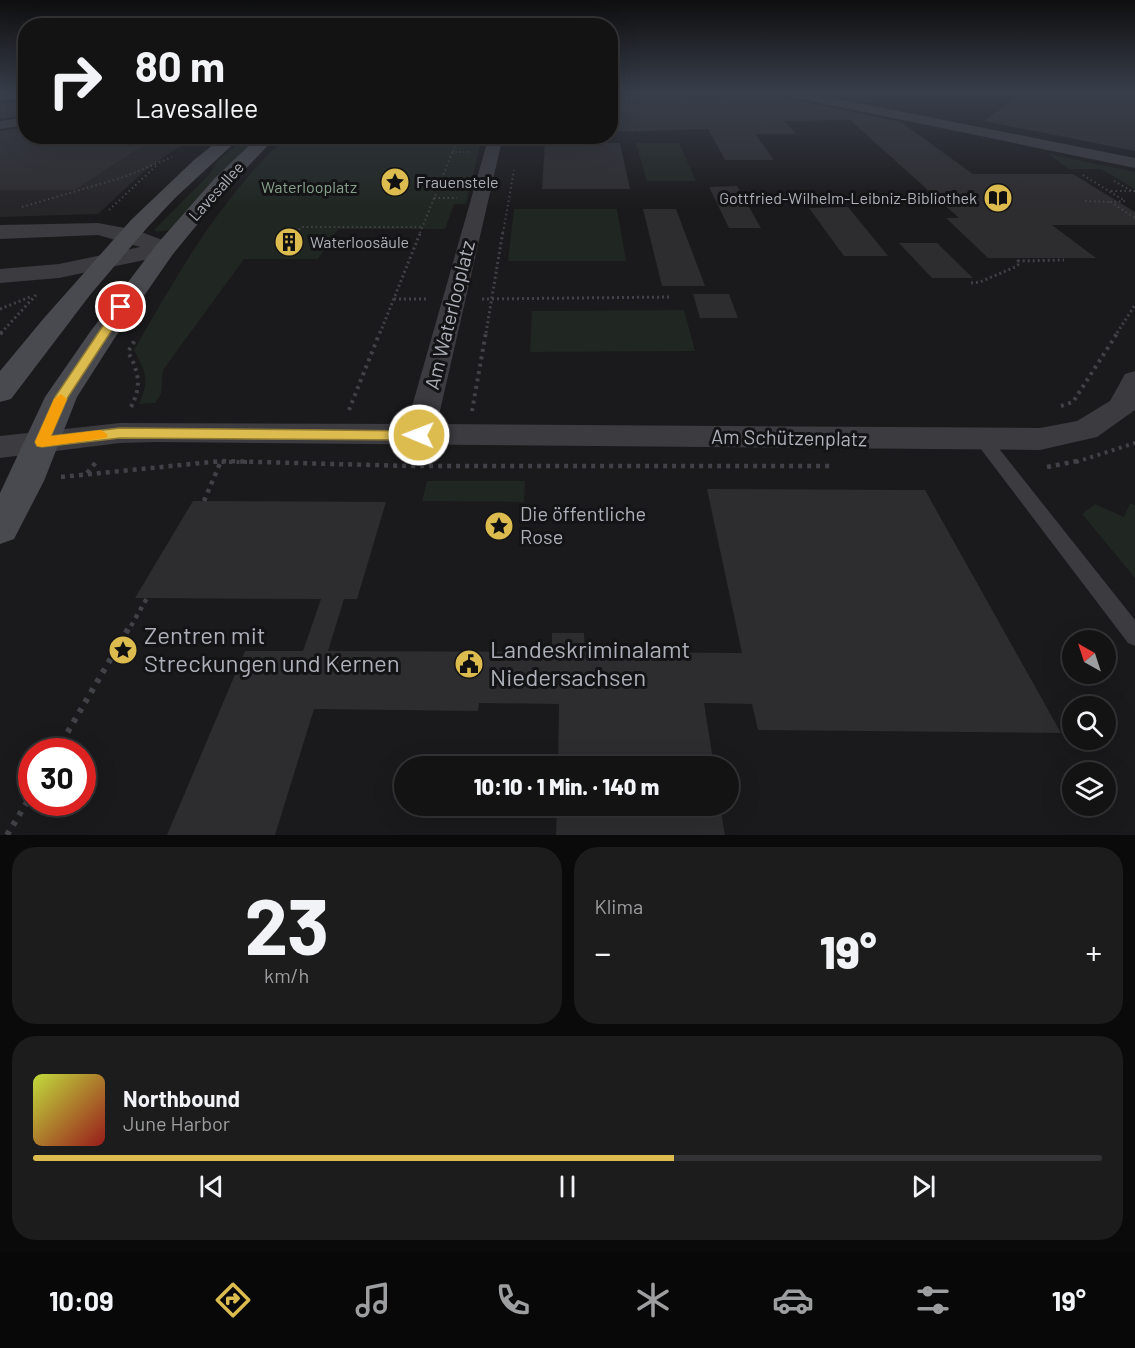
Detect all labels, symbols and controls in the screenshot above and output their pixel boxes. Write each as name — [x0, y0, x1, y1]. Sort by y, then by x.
text: 80 m — [135, 40, 225, 90]
icon: right — [36, 42, 114, 120]
text: Lavesallee — [135, 91, 258, 123]
street label: Lavesallee — [184, 157, 247, 224]
place icon: Frauenstele — [379, 166, 411, 198]
place label: Frauenstele — [416, 172, 499, 191]
park label: Waterlooplatz — [261, 177, 357, 196]
library icon: Gottfried-Wilhelm-Leibniz-Bibliothek — [982, 182, 1014, 214]
place label: Gottfried-Wilhelm-Leibniz-Bibliothek — [719, 188, 977, 207]
building icon: Waterloosäule — [273, 226, 305, 258]
place label: Waterloosäule — [310, 232, 409, 251]
street label: Am Waterlooplatz — [419, 238, 479, 392]
pin — [95, 281, 146, 332]
icon: arrive — [104, 290, 137, 323]
position arrow — [387, 403, 451, 467]
street label: Am Schützenplatz — [711, 424, 867, 450]
place label: Die öffentliche Rose — [520, 501, 646, 548]
place icon: Die öffentliche Rose — [483, 510, 515, 542]
place label: Zentren mit Streckungen und Kernen — [144, 620, 400, 677]
north arrow — [1062, 630, 1116, 684]
map controls — [1062, 630, 1116, 816]
place icon: Zentren mit Streckungen und Kernen — [107, 634, 139, 666]
place label: Landeskriminalamt Niedersachsen — [490, 634, 690, 691]
public building icon: Landeskriminalamt Niedersachsen — [453, 648, 485, 680]
button: search — [1062, 696, 1116, 750]
speed limit sign: 30 — [18, 738, 96, 816]
button: layers — [1062, 762, 1116, 816]
text: 10:10 · 1 Min. · 140 m — [474, 773, 659, 799]
text: 23 — [244, 877, 329, 971]
text: Klima — [595, 894, 643, 918]
text: 19° — [820, 924, 877, 978]
text: − — [595, 932, 611, 972]
text: + — [1086, 932, 1102, 972]
text: km/h — [264, 963, 309, 987]
text: Northbound — [123, 1085, 240, 1111]
text: June Harbor — [123, 1111, 230, 1135]
icon: previous — [195, 1170, 228, 1203]
icon: pause — [551, 1170, 584, 1203]
icon: next — [907, 1170, 940, 1203]
icon: directions — [212, 1279, 254, 1321]
icon: music — [352, 1279, 394, 1321]
icon: phone — [492, 1279, 534, 1321]
icon: climate — [632, 1279, 674, 1321]
icon: car — [772, 1279, 814, 1321]
icon: filters — [912, 1279, 954, 1321]
text: 10:09 — [49, 1284, 114, 1316]
text: 19° — [1052, 1284, 1086, 1316]

